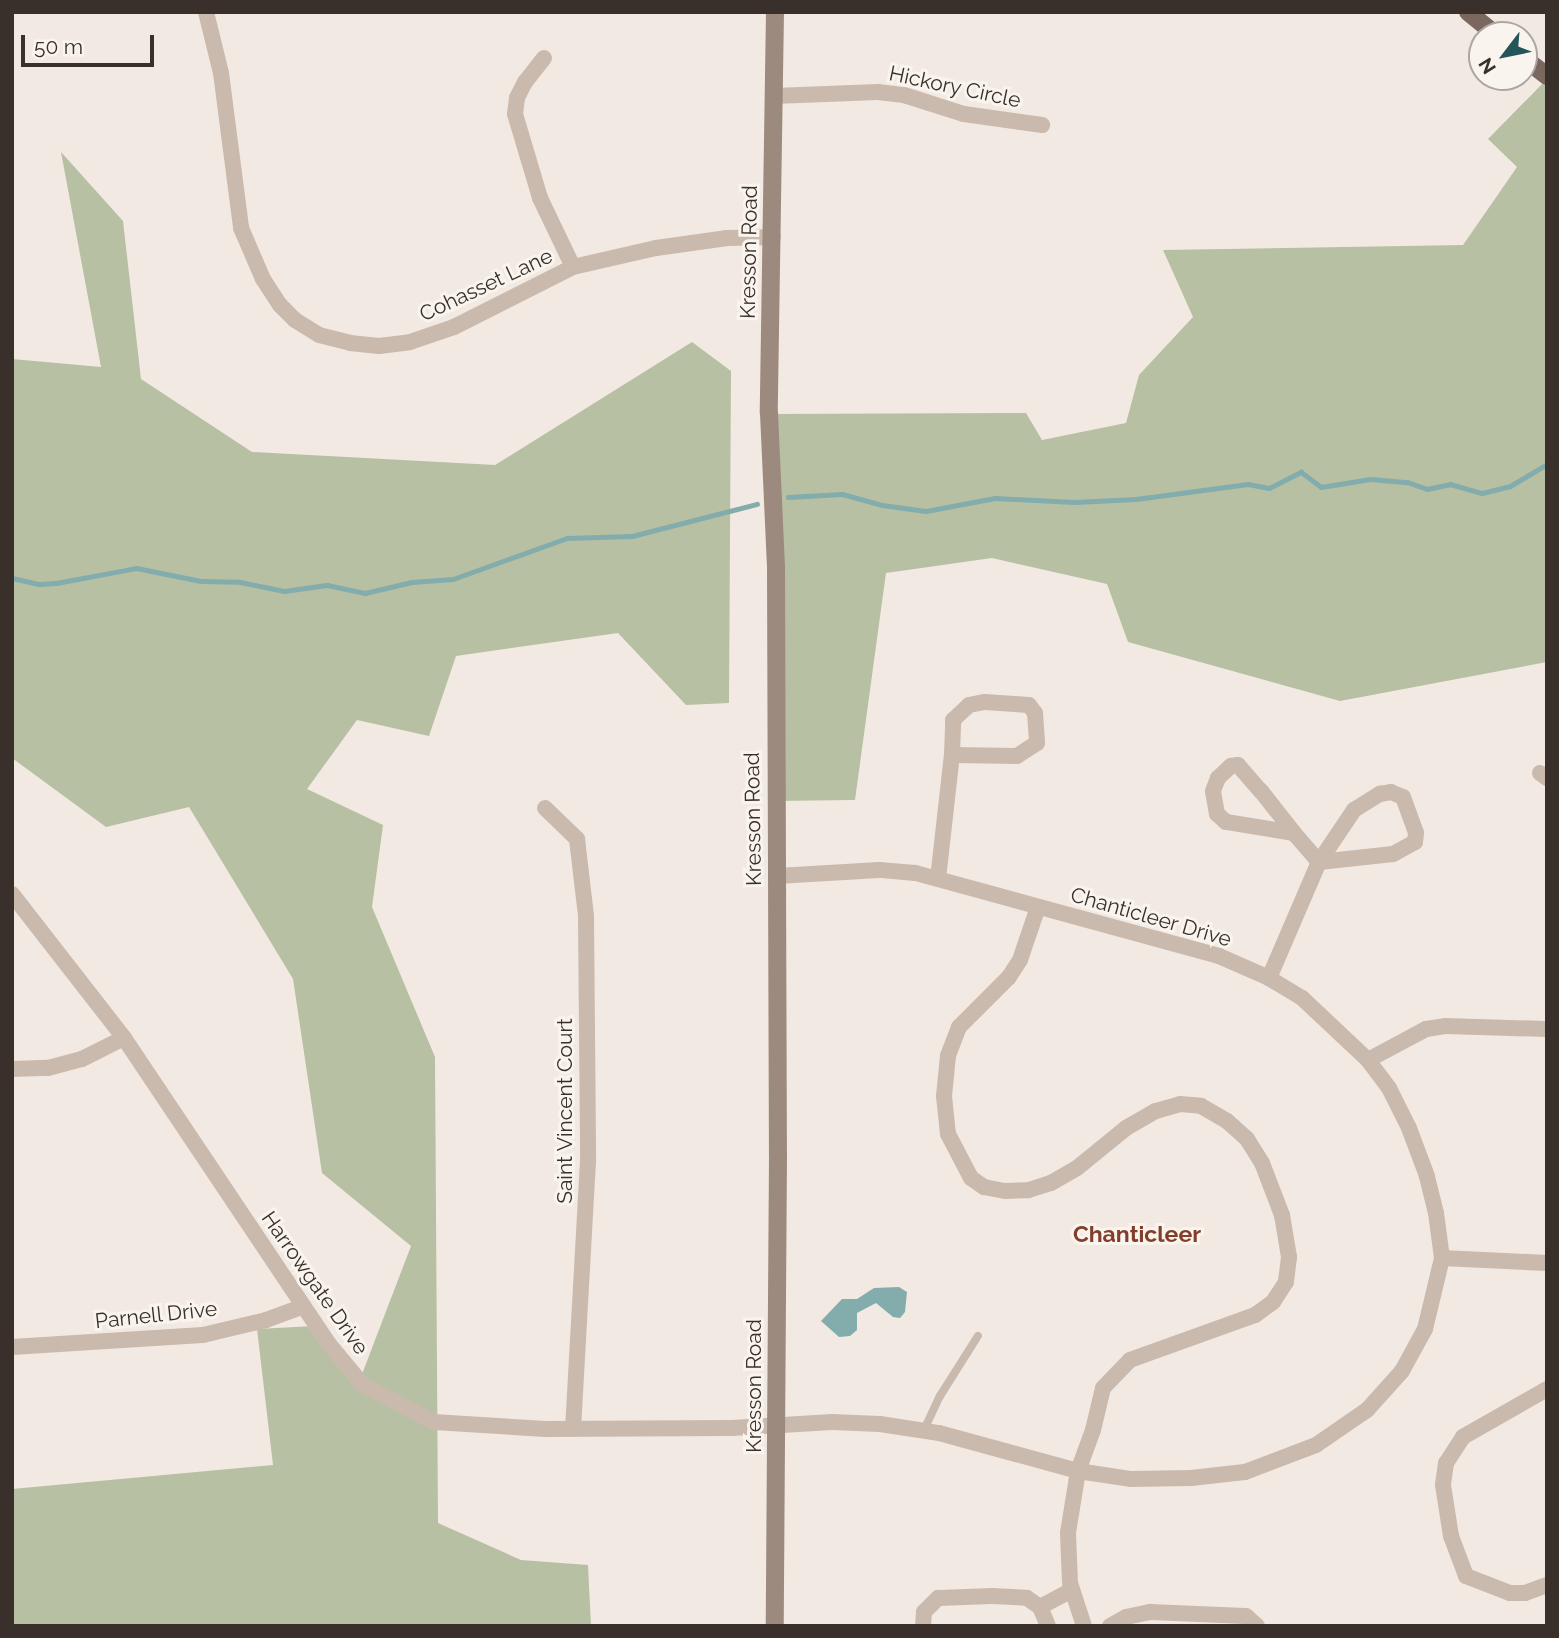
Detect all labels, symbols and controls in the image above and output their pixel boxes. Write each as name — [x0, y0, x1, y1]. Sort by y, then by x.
scale bar — [24, 21, 158, 65]
north arrow — [1468, 21, 1538, 91]
text: 50 m — [34, 34, 83, 59]
text: N — [1474, 54, 1500, 78]
street label: Hickory Circle — [887, 61, 1023, 113]
street label: Kresson Road — [735, 185, 763, 319]
street label: Cohasset Lane — [416, 243, 556, 327]
street label: Kresson Road — [739, 752, 767, 886]
street label: Chanticleer Drive — [1067, 882, 1235, 952]
street label: Saint Vincent Court — [552, 1018, 578, 1204]
street label: Harrowgate Drive — [256, 1207, 374, 1359]
district label: Chanticleer — [1073, 1220, 1201, 1248]
street label: Parnell Drive — [93, 1296, 219, 1334]
street label: Kresson Road — [741, 1319, 767, 1453]

